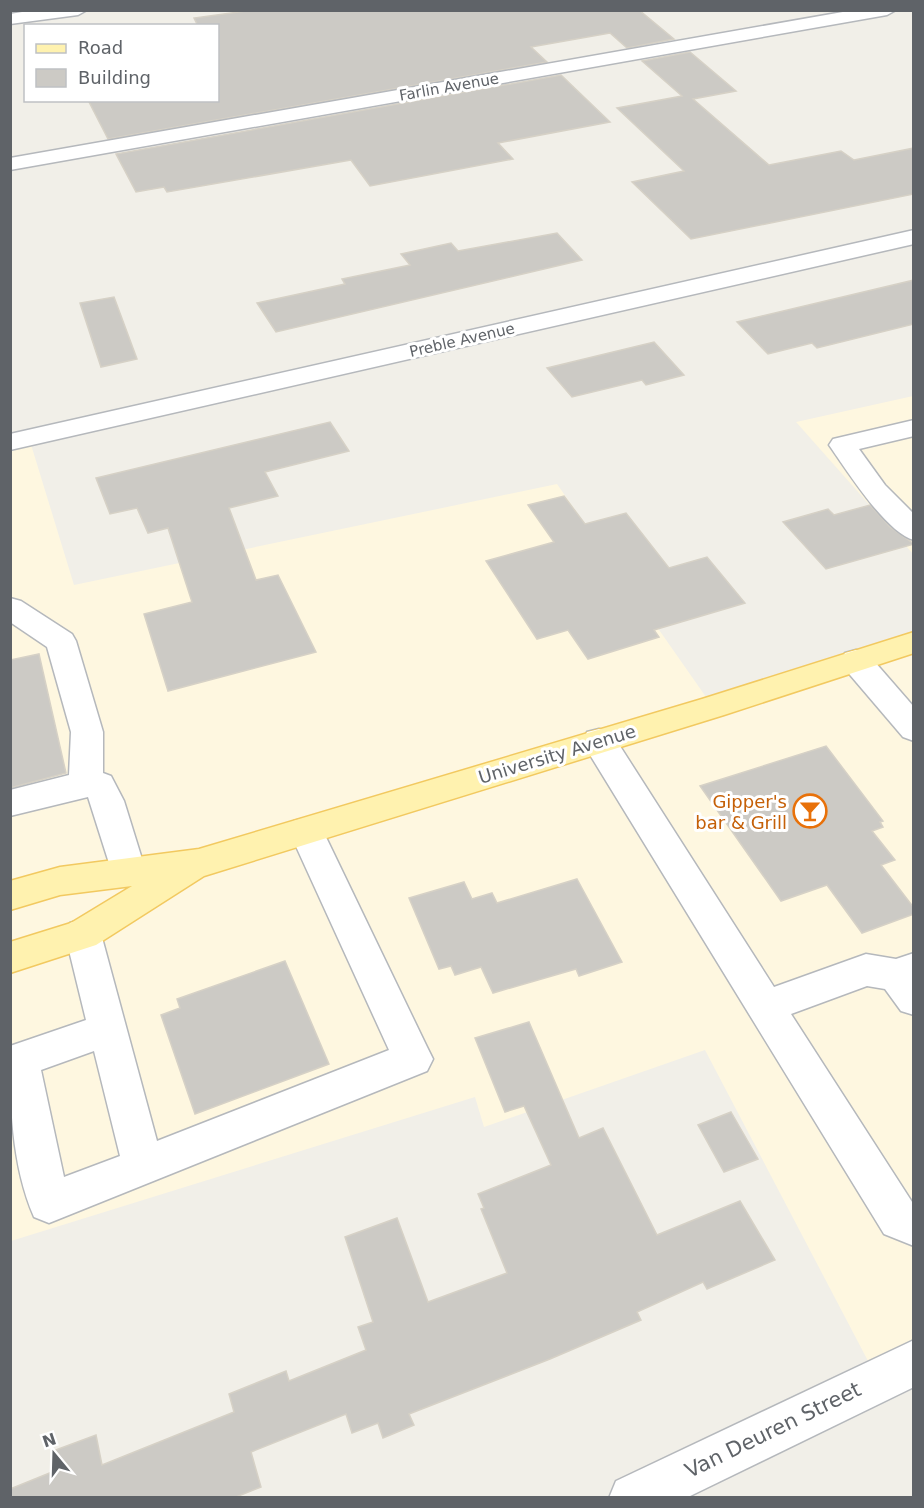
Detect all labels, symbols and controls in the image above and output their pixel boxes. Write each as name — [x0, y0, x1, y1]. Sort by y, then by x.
legend — [24, 24, 219, 102]
text: Road — [78, 37, 123, 58]
text: Building — [78, 67, 151, 88]
street label: Farlin Avenue — [398, 69, 500, 105]
street label: Preble Avenue — [408, 319, 516, 361]
street label: University Avenue — [476, 720, 638, 788]
place label: Gipper's bar & Grill — [695, 791, 787, 833]
bar icon: Gipper's bar & Grill — [792, 793, 828, 829]
street label: Van Deuren Street — [681, 1377, 865, 1483]
north arrow — [24, 1424, 84, 1484]
text: N — [40, 1429, 59, 1451]

